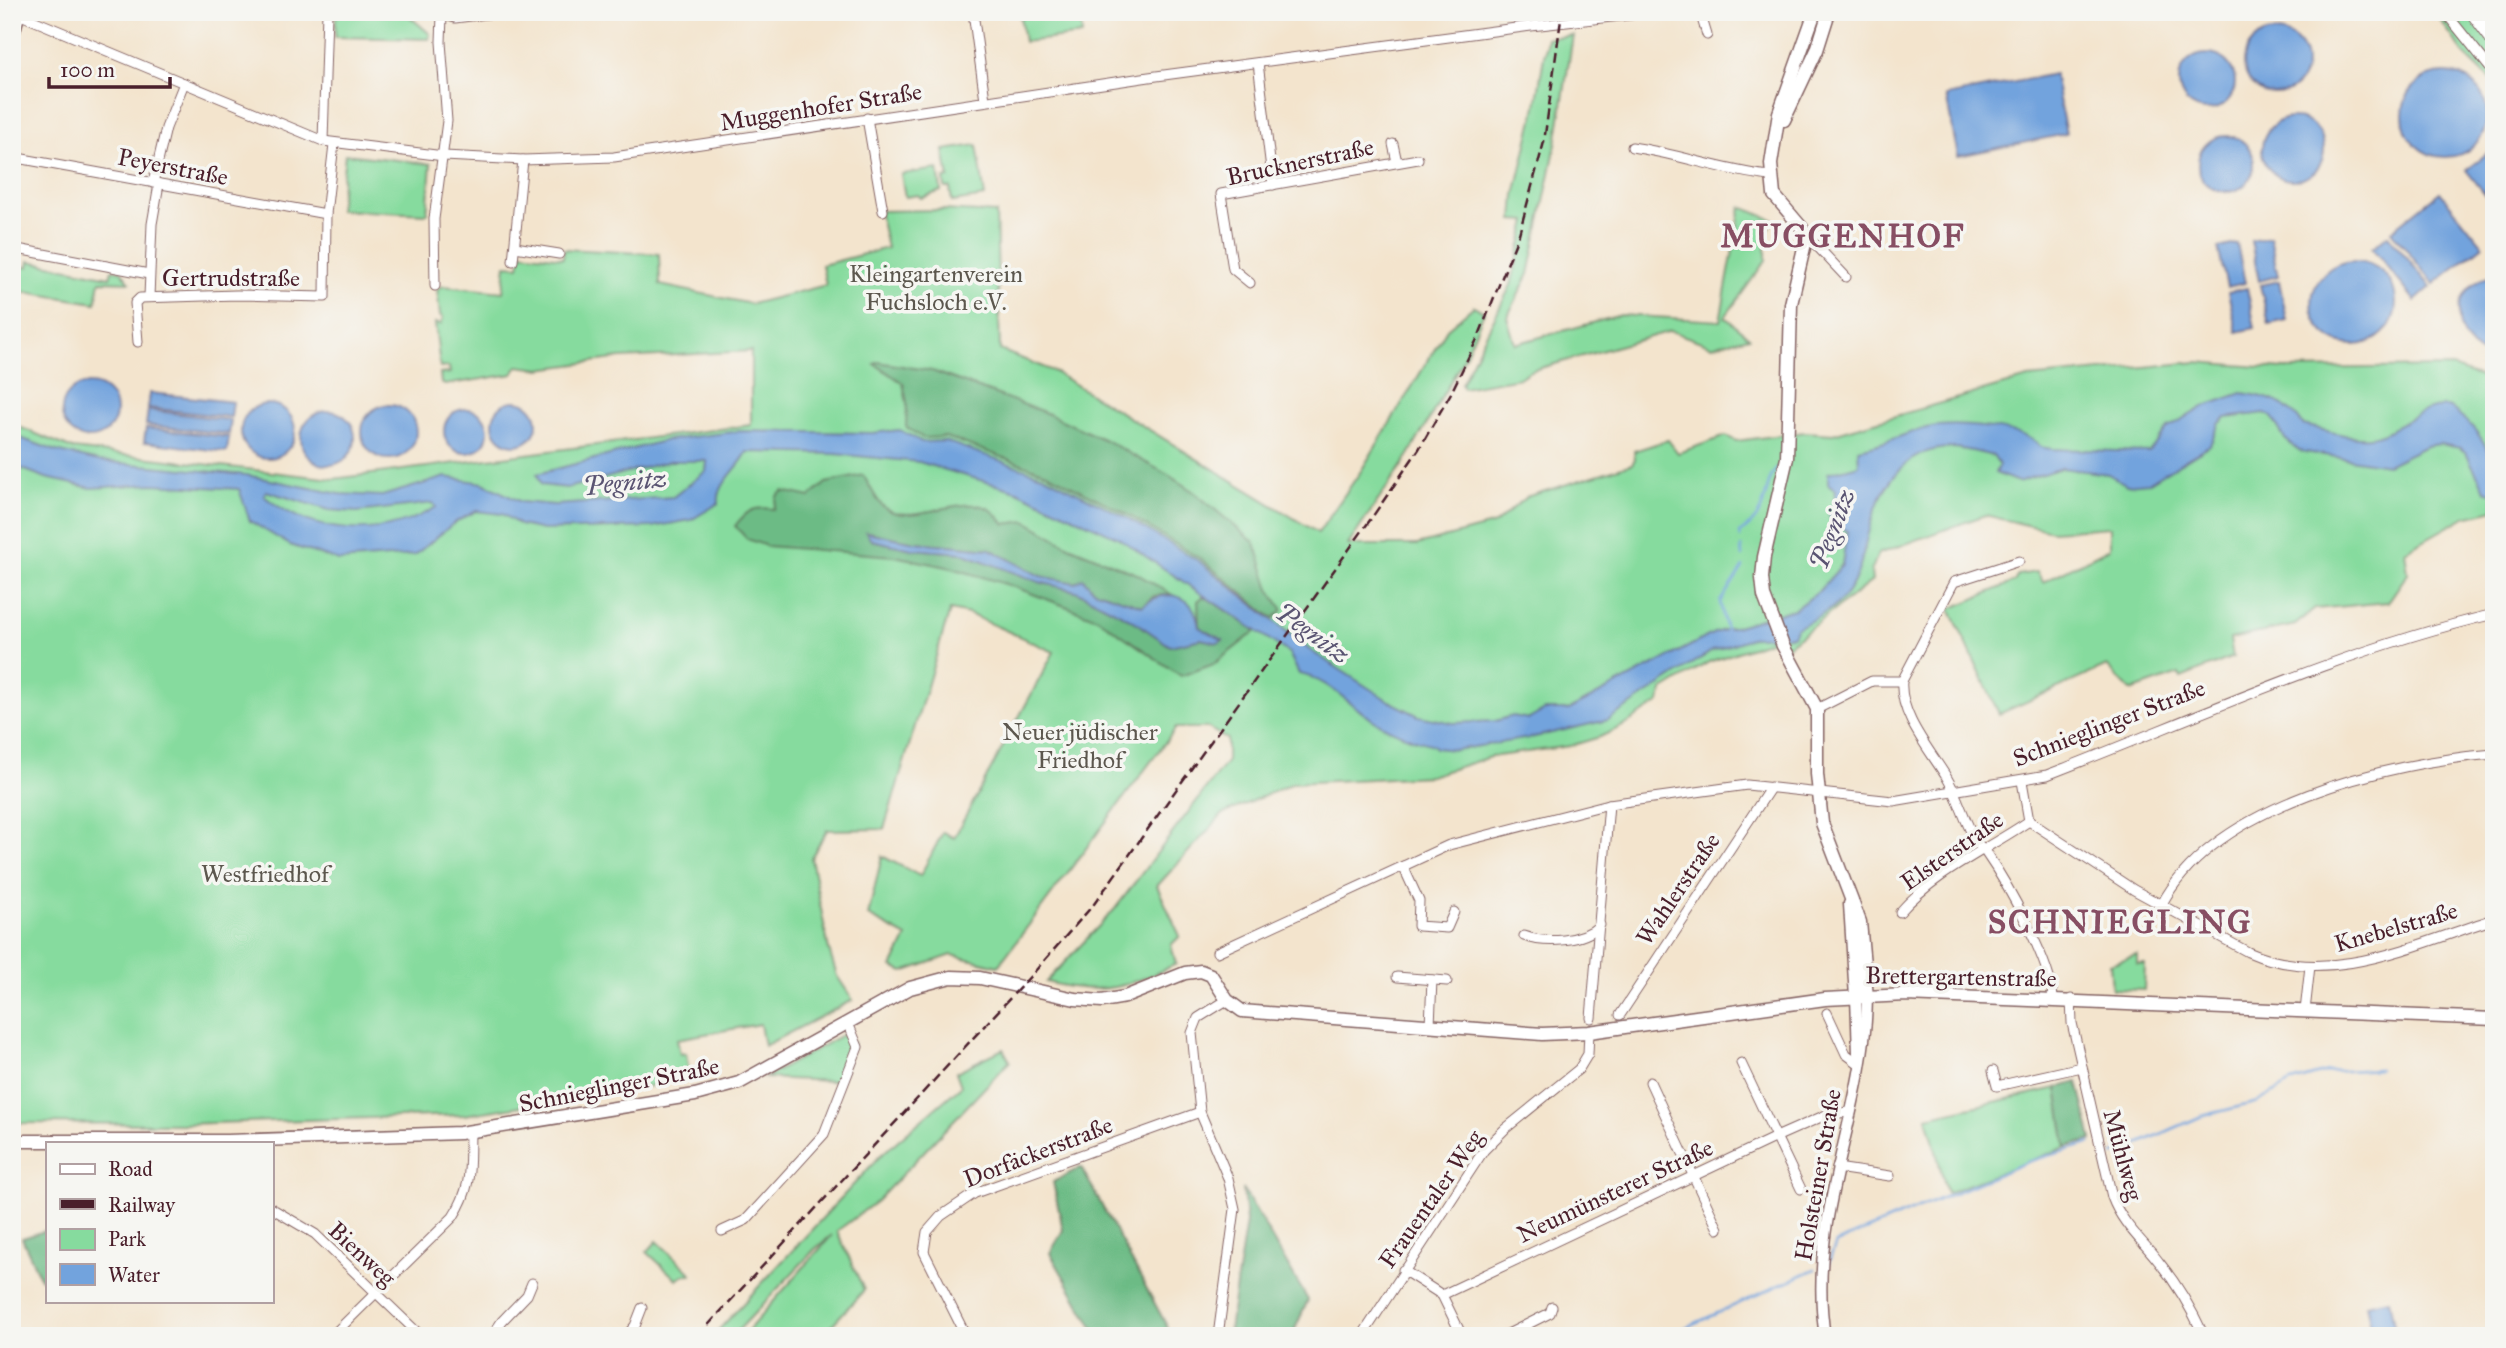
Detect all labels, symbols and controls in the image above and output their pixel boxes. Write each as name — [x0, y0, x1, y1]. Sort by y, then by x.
scale bar — [49, 46, 170, 90]
text: 100 m — [60, 57, 115, 83]
street label: Muggenhofer Straße — [718, 76, 924, 138]
street label: Brucknerstraße — [1224, 132, 1376, 192]
street label: Peyerstraße — [115, 142, 231, 192]
district label: MUGGENHOF — [1720, 217, 1966, 256]
park label: Kleingartenverein Fuchsloch e.V. — [849, 259, 1023, 317]
street label: Gertrudstraße — [162, 263, 300, 293]
water label: Pegnitz — [582, 462, 668, 502]
water label: Pegnitz — [1802, 484, 1862, 574]
water label: Pegnitz — [1270, 595, 1356, 671]
street label: Schnieglinger Straße — [2009, 673, 2209, 773]
park label: Neuer jüdischer Friedhof — [1002, 717, 1158, 775]
street label: Elsterstraße — [1895, 805, 2009, 897]
street label: Wahlerstraße — [1629, 827, 1727, 951]
park label: Westfriedhof — [201, 859, 333, 889]
street label: Knebelstraße — [2331, 895, 2461, 959]
district label: SCHNIEGLING — [1988, 903, 2252, 942]
street label: Brettergartenstraße — [1865, 960, 2057, 994]
street label: Schnieglinger Straße — [516, 1051, 722, 1119]
street label: Holsteiner Straße — [1788, 1087, 1848, 1263]
street label: Mühlweg — [2096, 1106, 2150, 1205]
street label: Dorfäckerstraße — [959, 1110, 1117, 1194]
street label: Frauentaler Weg — [1372, 1123, 1490, 1274]
street label: Neumünsterer Straße — [1512, 1132, 1718, 1250]
legend — [46, 1142, 273, 1302]
text: Road — [108, 1156, 153, 1182]
text: Railway — [108, 1192, 176, 1218]
street label: Bienweg — [322, 1215, 403, 1293]
text: Park — [108, 1226, 146, 1252]
text: Water — [108, 1262, 160, 1288]

